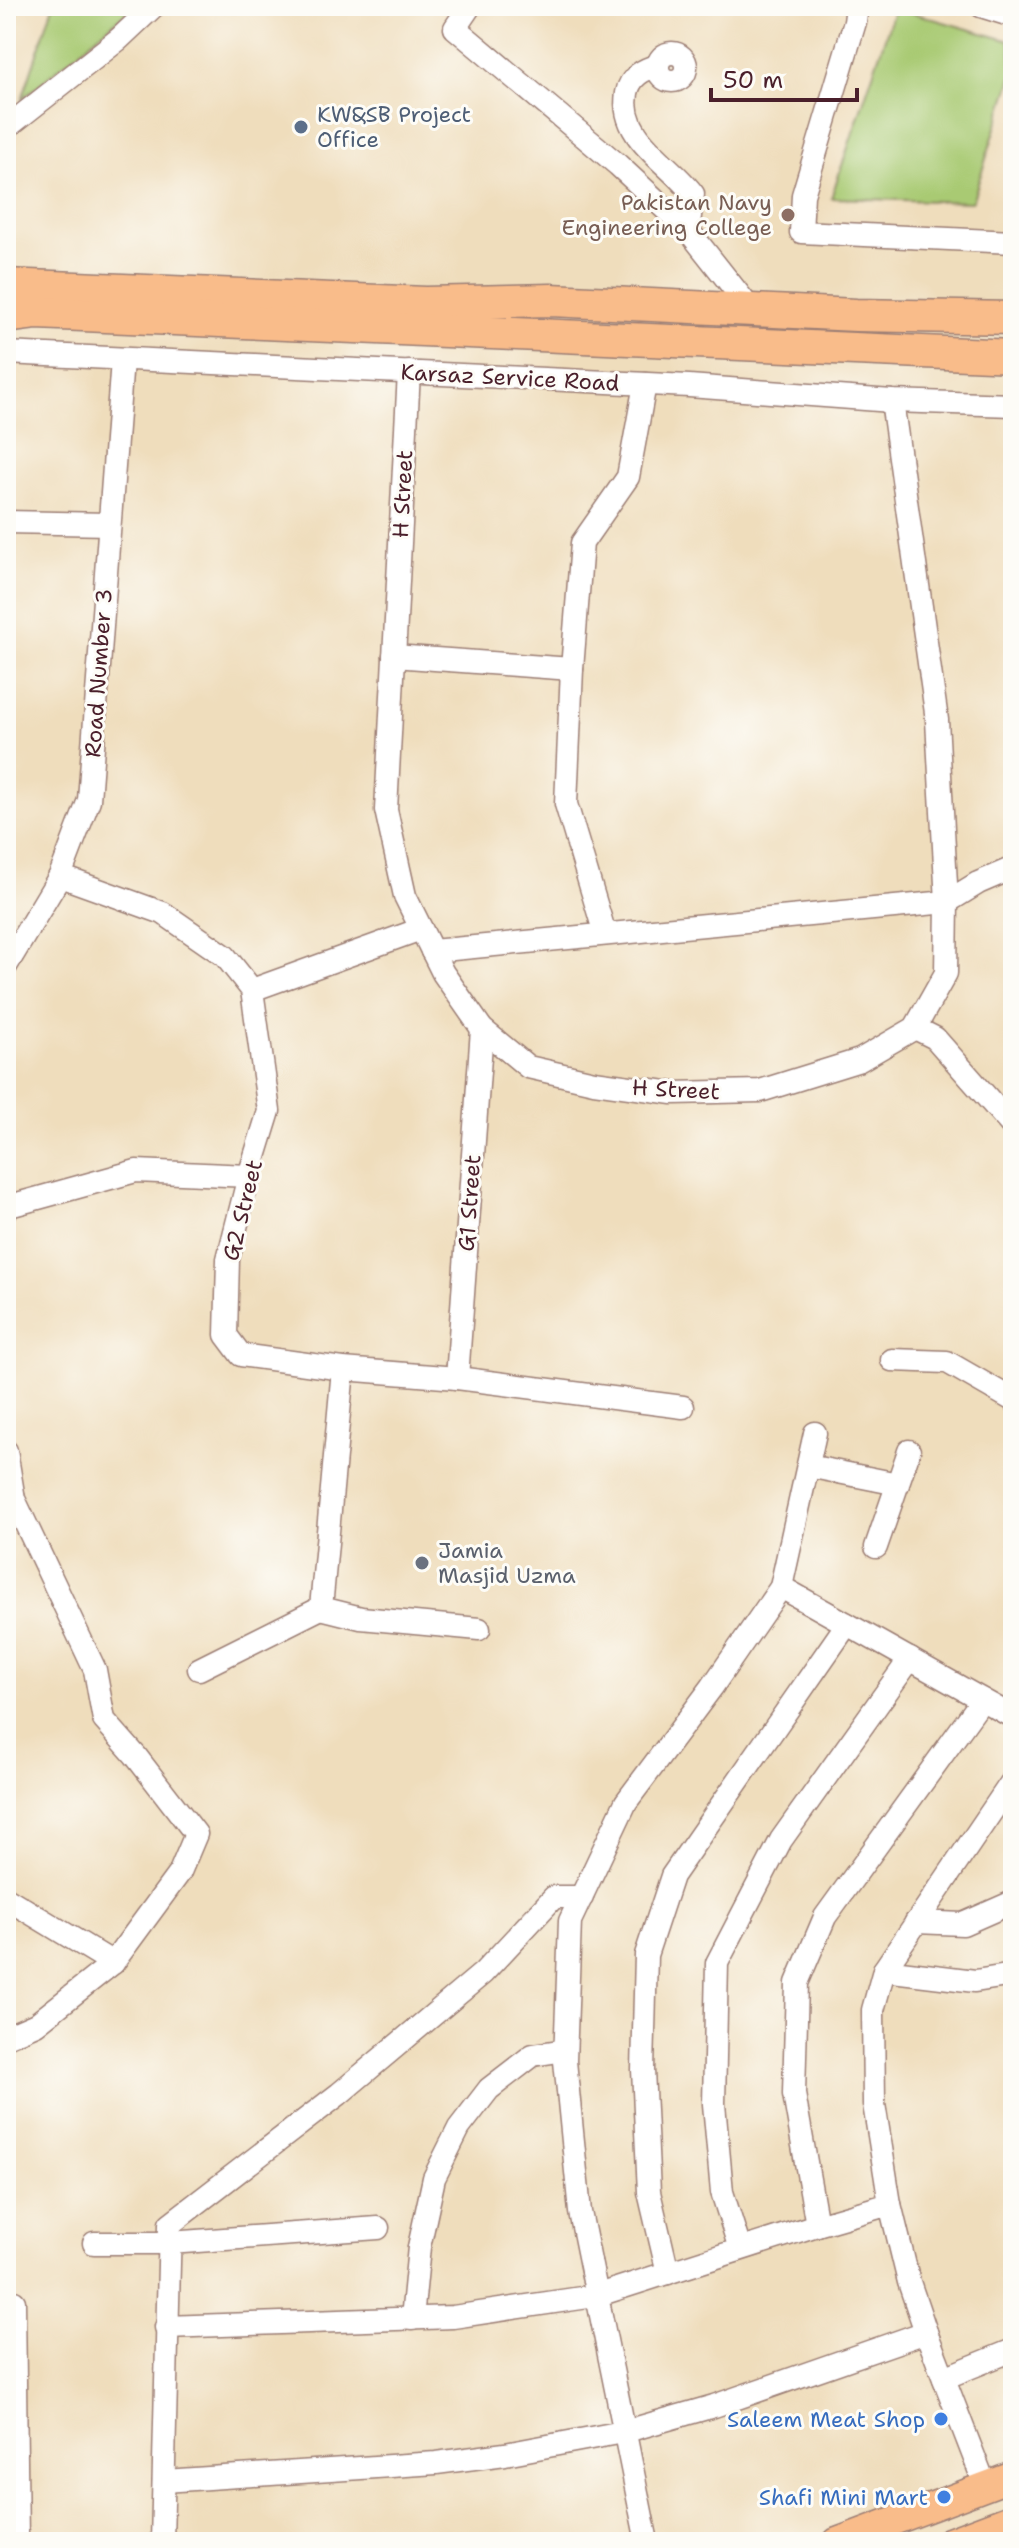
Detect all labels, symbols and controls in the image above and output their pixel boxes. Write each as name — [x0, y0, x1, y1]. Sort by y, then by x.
scale bar — [711, 52, 857, 102]
text: 50 m — [723, 64, 783, 96]
place label: KW&SB Project Office — [317, 100, 471, 154]
marker: KW&SB Project Office — [292, 118, 310, 136]
place label: Pakistan Navy Engineering College — [562, 188, 772, 242]
marker: Pakistan Navy Engineering College — [779, 206, 797, 224]
street label: Karsaz Service Road — [400, 357, 620, 398]
street label: H Street — [386, 449, 419, 539]
street label: Road Number 3 — [78, 588, 119, 758]
street label: H Street — [631, 1073, 721, 1106]
street label: G1 Street — [452, 1154, 487, 1252]
street label: G2 Street — [216, 1157, 269, 1264]
place label: Jamia Masjid Uzma — [438, 1536, 576, 1590]
marker: Jamia Masjid Uzma — [413, 1554, 431, 1572]
place label: Saleem Meat Shop — [727, 2405, 925, 2434]
marker: Saleem Meat Shop — [932, 2410, 950, 2428]
place label: Shafi Mini Mart — [759, 2483, 928, 2512]
marker: Shafi Mini Mart — [935, 2488, 953, 2506]

